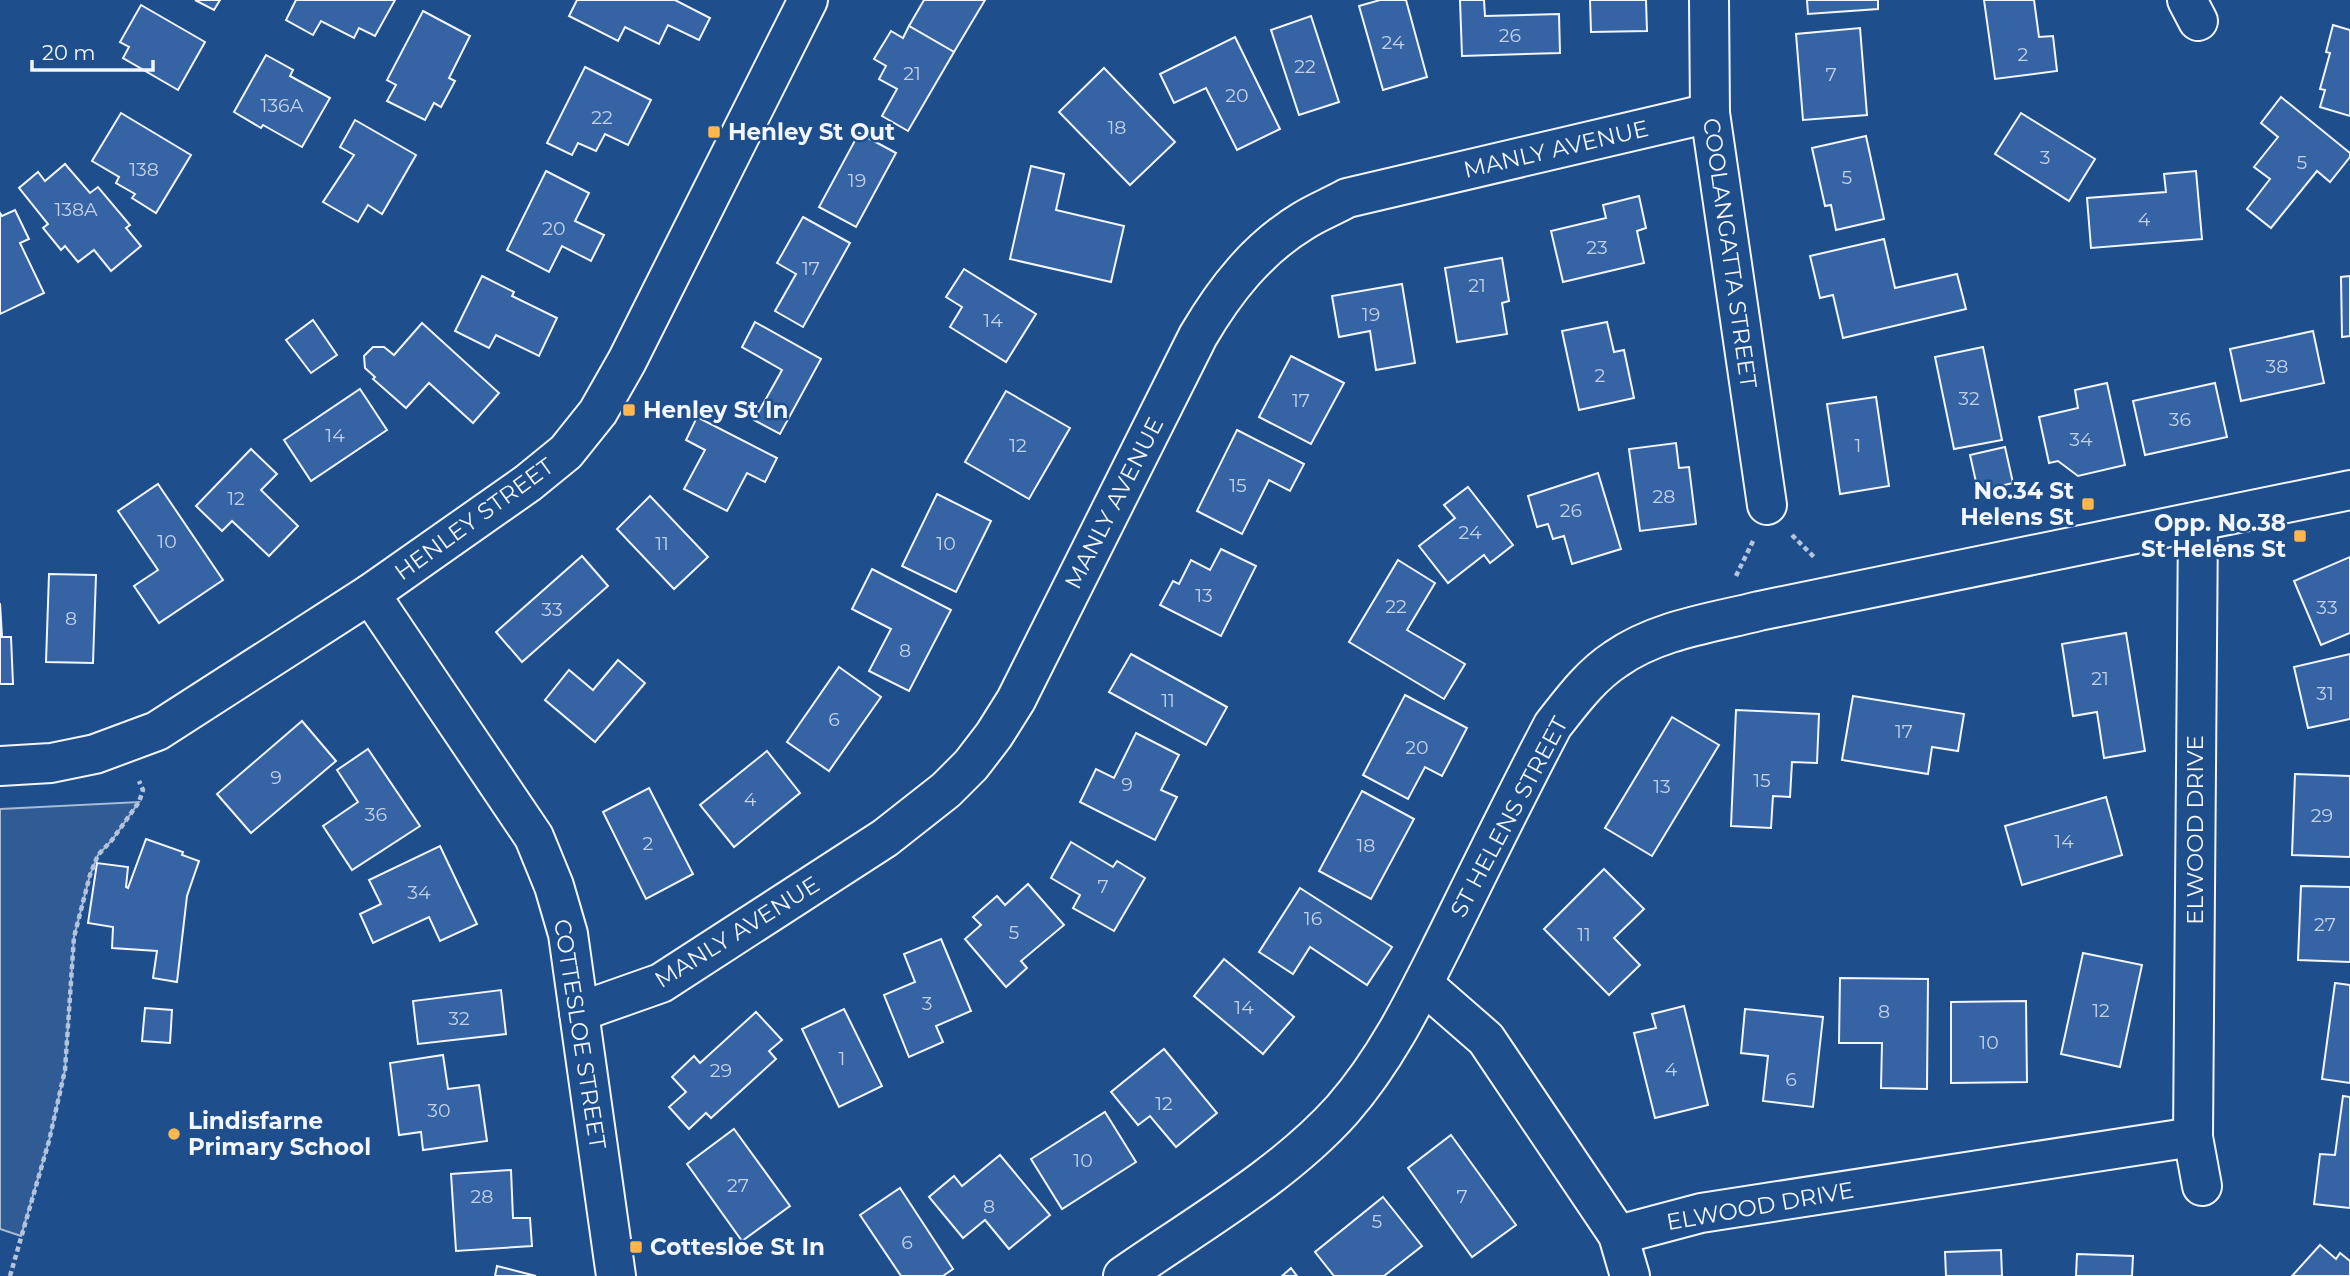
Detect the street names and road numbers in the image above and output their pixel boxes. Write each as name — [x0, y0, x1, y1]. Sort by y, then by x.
street label: MANLY AVENUE — [1461, 114, 1651, 184]
street label: COOLANGATTA STREET — [1697, 116, 1763, 391]
street label: MANLY AVENUE — [1059, 413, 1169, 593]
street label: HENLEY STREET — [389, 451, 560, 586]
street label: ST HELENS STREET — [1444, 711, 1574, 922]
street label: ELWOOD DRIVE — [2181, 735, 2209, 925]
street label: MANLY AVENUE — [650, 870, 824, 994]
street label: COTTESLOE STREET — [548, 917, 612, 1152]
street label: ELWOOD DRIVE — [1664, 1176, 1856, 1236]

